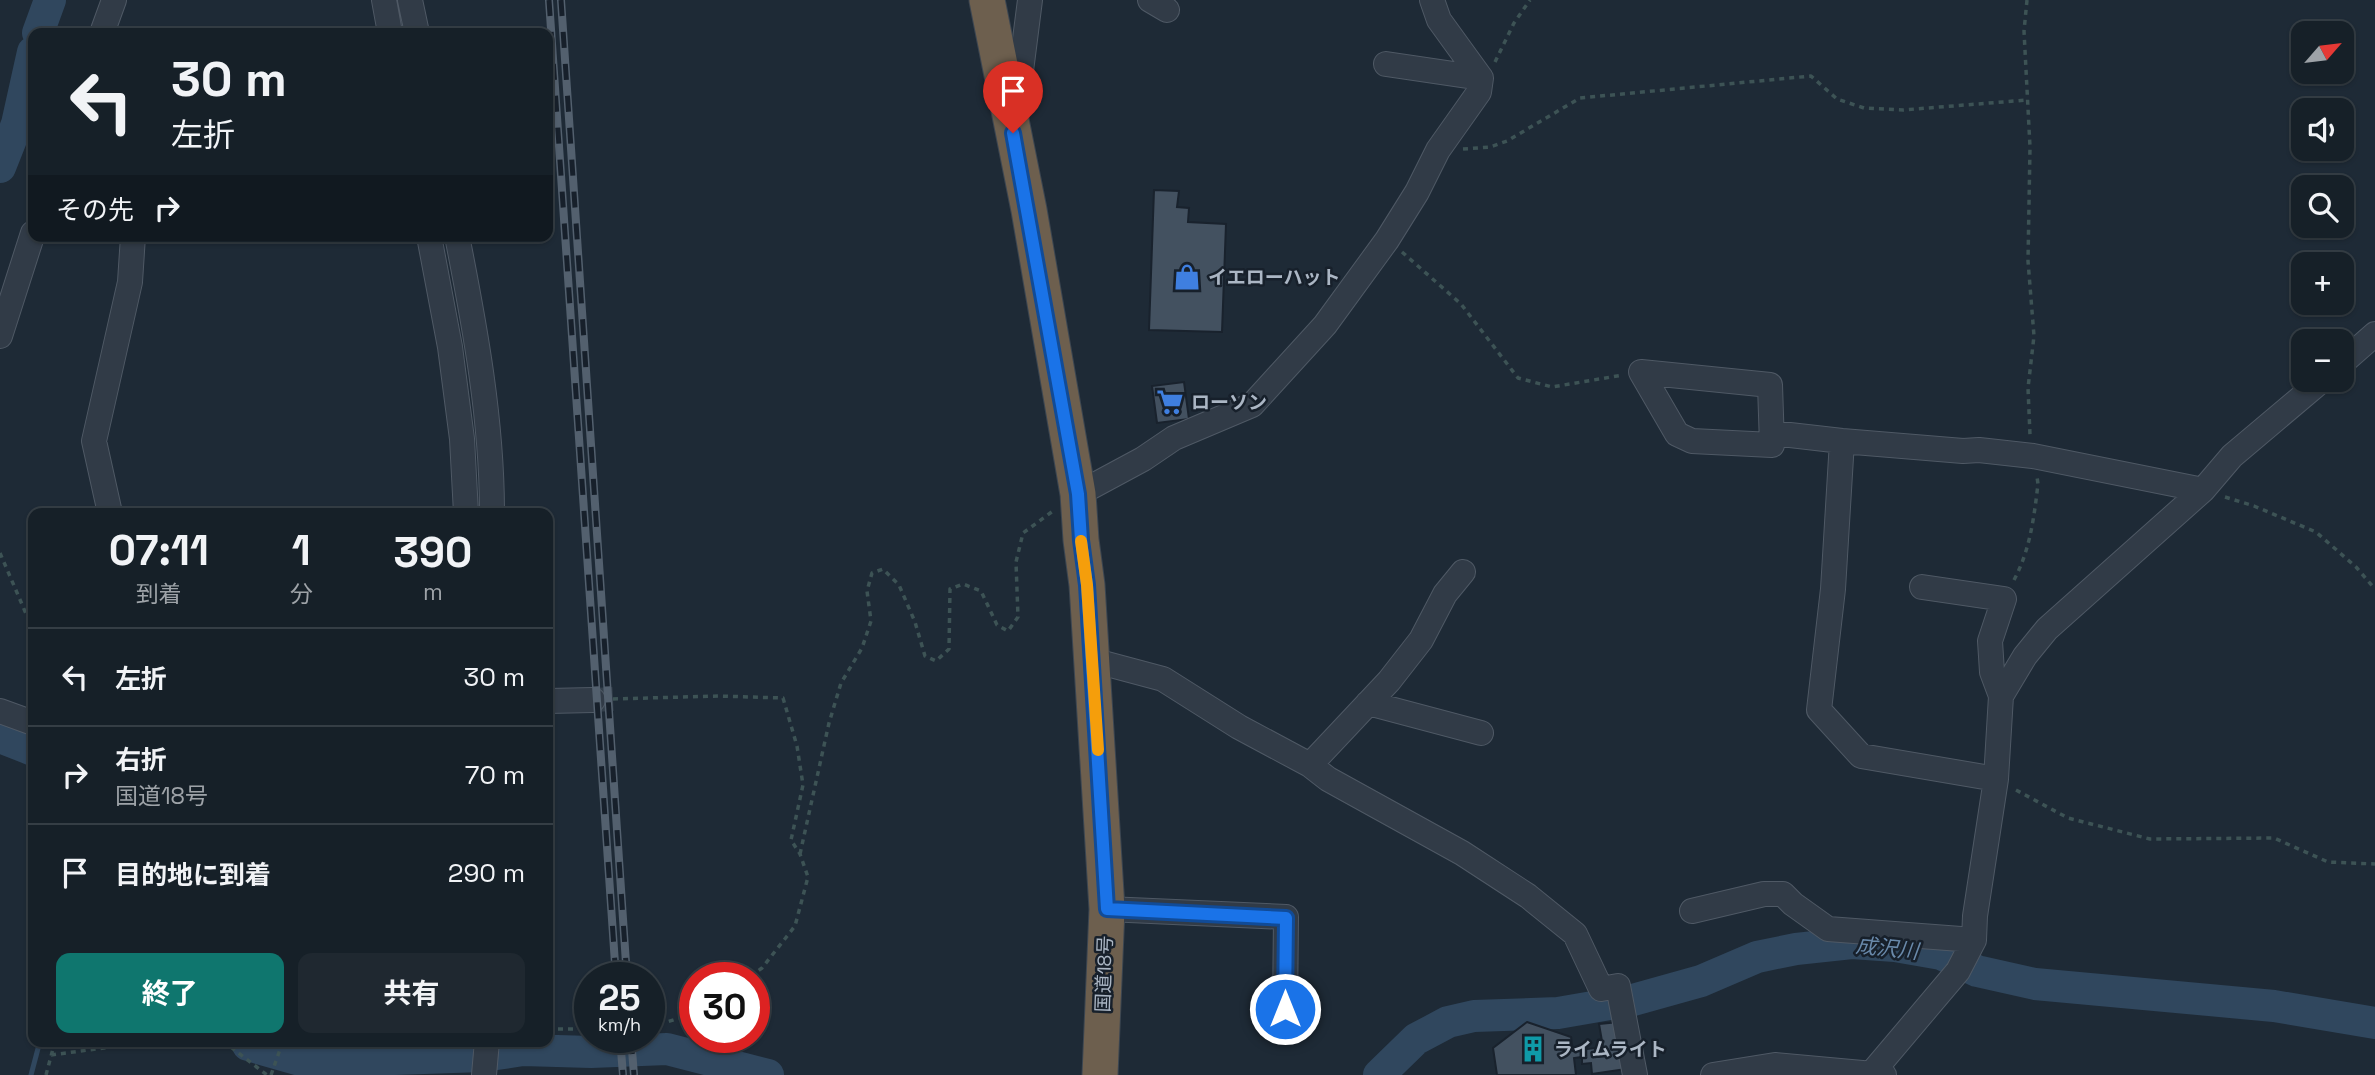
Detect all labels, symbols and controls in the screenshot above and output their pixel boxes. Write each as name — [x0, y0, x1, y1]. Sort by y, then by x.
north arrow — [2291, 21, 2354, 84]
map controls — [2291, 21, 2354, 392]
text: 30 m — [171, 48, 287, 110]
icon: left — [56, 56, 147, 147]
pin — [983, 61, 1043, 133]
icon: arrive — [994, 72, 1032, 110]
button: sound — [2291, 98, 2354, 161]
text: 左折 — [171, 115, 235, 155]
button: search — [2291, 175, 2354, 238]
icon: right — [148, 189, 186, 227]
text: その先 — [56, 193, 134, 227]
button: + — [2291, 252, 2354, 315]
shop icon: イエローハット — [1172, 262, 1202, 292]
place label: イエローハット — [1208, 265, 1340, 290]
button: − — [2291, 329, 2354, 392]
supermarket icon: ローソン — [1155, 387, 1185, 417]
place label: ローソン — [1191, 390, 1267, 415]
text: 07:11 — [109, 524, 209, 577]
text: 1 — [292, 524, 311, 577]
text: 390 — [393, 526, 472, 579]
text: m — [423, 577, 443, 607]
text: 到着 — [136, 579, 182, 609]
text: 分 — [290, 579, 313, 609]
icon: left — [56, 658, 94, 696]
text: 30 m — [464, 660, 525, 694]
text: 左折 — [115, 662, 167, 696]
text: 右折 — [115, 743, 167, 777]
icon: right — [56, 756, 94, 794]
text: 70 m — [465, 758, 525, 792]
text: 国道18号 — [115, 781, 208, 811]
icon: arrive — [56, 854, 94, 892]
text: 290 m — [448, 856, 525, 890]
text: 目的地に到着 — [115, 858, 271, 892]
water label: 成沢川 — [1854, 931, 1922, 965]
street label: 国道18号 — [1090, 935, 1118, 1013]
button: 終了 — [56, 953, 284, 1033]
button: 共有 — [298, 953, 525, 1033]
speed limit sign: 30 — [679, 962, 770, 1053]
position arrow — [1248, 972, 1322, 1046]
text: 25 — [599, 976, 640, 1020]
text: km/h — [598, 1013, 641, 1036]
building icon: ライムライト — [1518, 1034, 1548, 1064]
place label: ライムライト — [1554, 1037, 1667, 1062]

